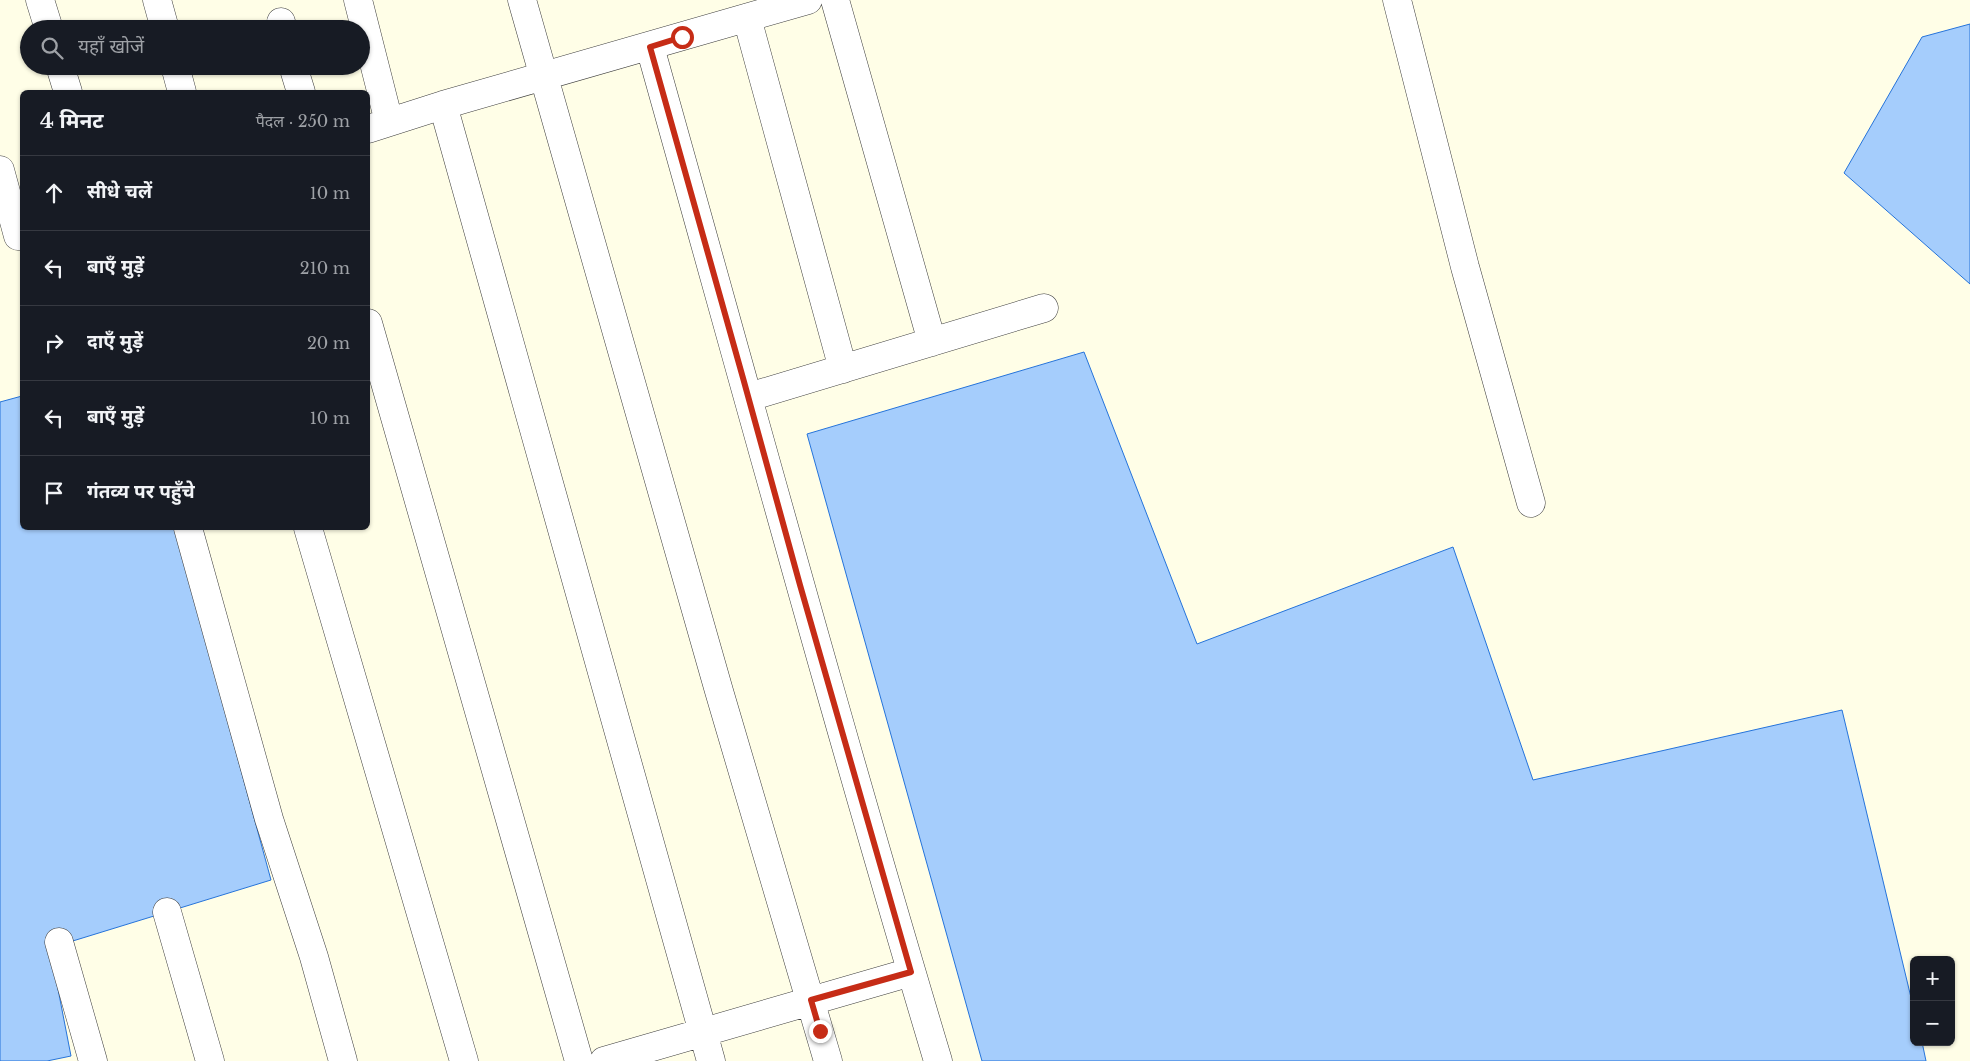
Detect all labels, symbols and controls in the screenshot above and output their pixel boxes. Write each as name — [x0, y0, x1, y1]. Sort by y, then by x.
search box — [20, 20, 370, 75]
route start — [671, 26, 694, 49]
icon: search — [38, 34, 66, 62]
text: यहाँ खोजें — [78, 35, 144, 58]
text: 4 मिनट — [40, 108, 104, 134]
text: पैदल · 250 m — [256, 111, 350, 131]
icon: ahead — [40, 179, 68, 207]
text: सीधे चलें — [87, 180, 152, 203]
text: 10 m — [310, 183, 350, 203]
icon: left — [40, 254, 68, 282]
text: बाएँ मुड़ें — [87, 255, 144, 278]
text: 210 m — [300, 258, 350, 278]
icon: right — [40, 329, 68, 357]
text: दाएँ मुड़ें — [87, 330, 143, 353]
text: 20 m — [307, 333, 350, 353]
icon: left — [40, 404, 68, 432]
text: बाएँ मुड़ें — [87, 405, 144, 428]
text: 10 m — [310, 408, 350, 428]
icon: arrive — [40, 479, 68, 507]
text: गंतव्य पर पहुँचे — [87, 480, 195, 503]
map controls — [1910, 956, 1955, 1046]
button: + — [1910, 956, 1955, 1001]
button: − — [1910, 1001, 1955, 1046]
route end — [809, 1020, 832, 1043]

